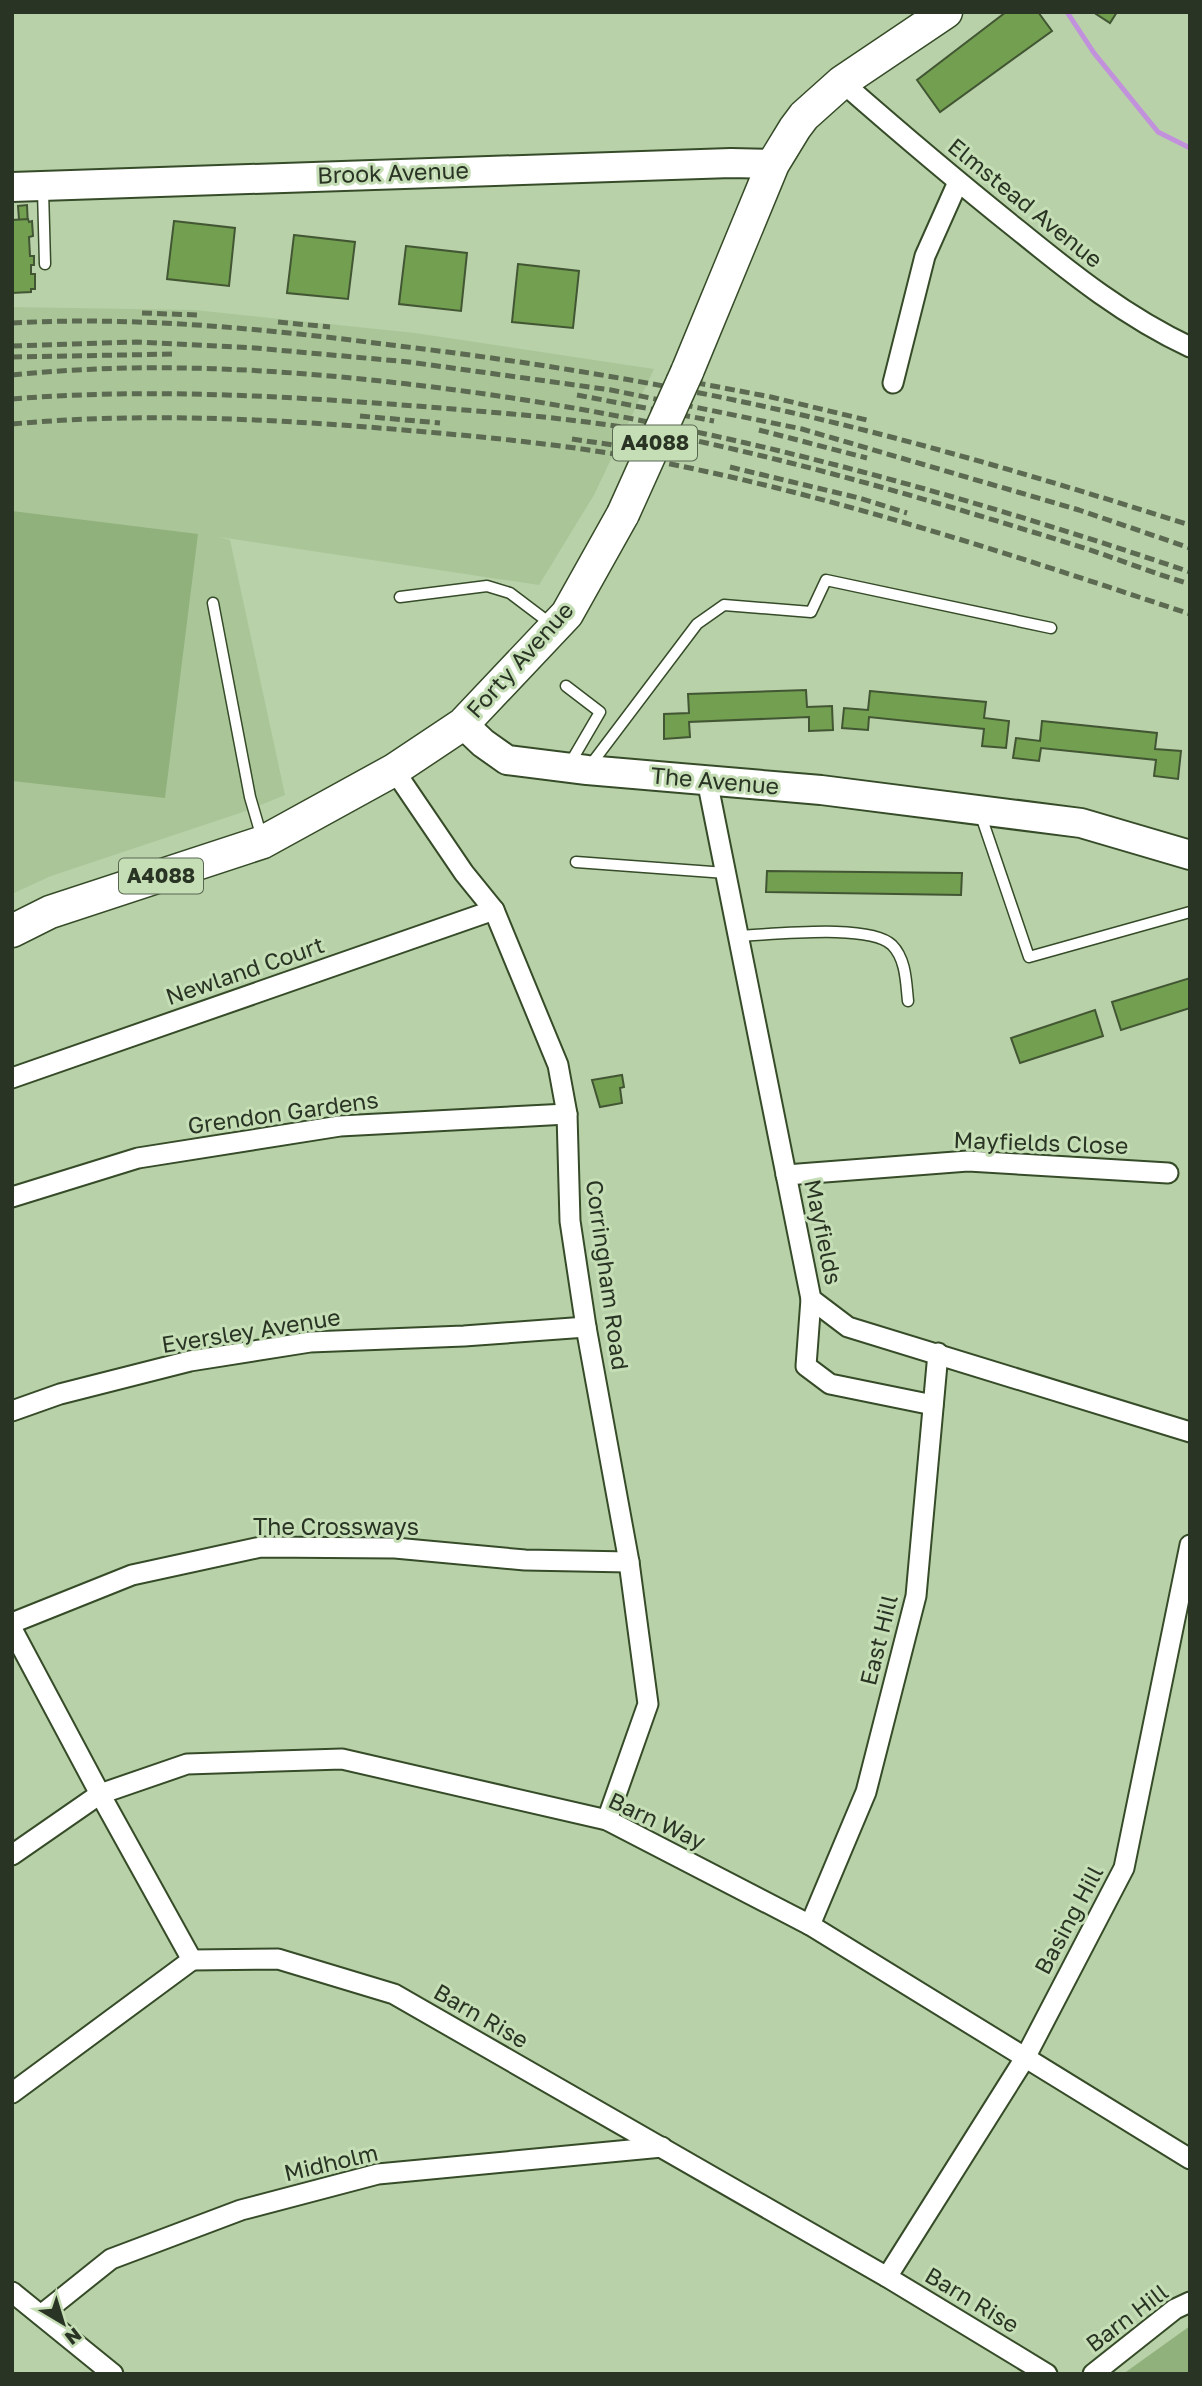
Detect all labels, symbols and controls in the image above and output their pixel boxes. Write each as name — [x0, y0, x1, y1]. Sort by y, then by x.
street label: Elmstead Avenue — [943, 131, 1108, 273]
street label: Brook Avenue — [317, 155, 469, 189]
road number: A4088 — [613, 426, 697, 460]
street label: Forty Avenue — [460, 596, 579, 723]
street label: The Avenue — [650, 760, 780, 800]
road number: A4088 — [119, 858, 203, 894]
street label: Newland Court — [162, 930, 328, 1010]
street label: Grendon Gardens — [186, 1085, 380, 1139]
street label: Mayfields Close — [953, 1125, 1129, 1159]
street label: Mayfields — [799, 1177, 849, 1287]
street label: Corringham Road — [581, 1178, 635, 1372]
street label: Eversley Avenue — [159, 1302, 342, 1358]
street label: The Crossways — [253, 1512, 419, 1540]
street label: East Hill — [853, 1592, 903, 1688]
street label: Barn Way — [604, 1785, 710, 1855]
street label: Basing Hill — [1028, 1860, 1108, 1979]
street label: Barn Rise — [429, 1977, 534, 2053]
street label: Midholm — [281, 2138, 381, 2186]
street label: Barn Rise — [920, 2260, 1025, 2338]
street label: Barn Hill — [1080, 2277, 1173, 2357]
north arrow — [28, 2288, 98, 2358]
text: N — [61, 2323, 87, 2350]

